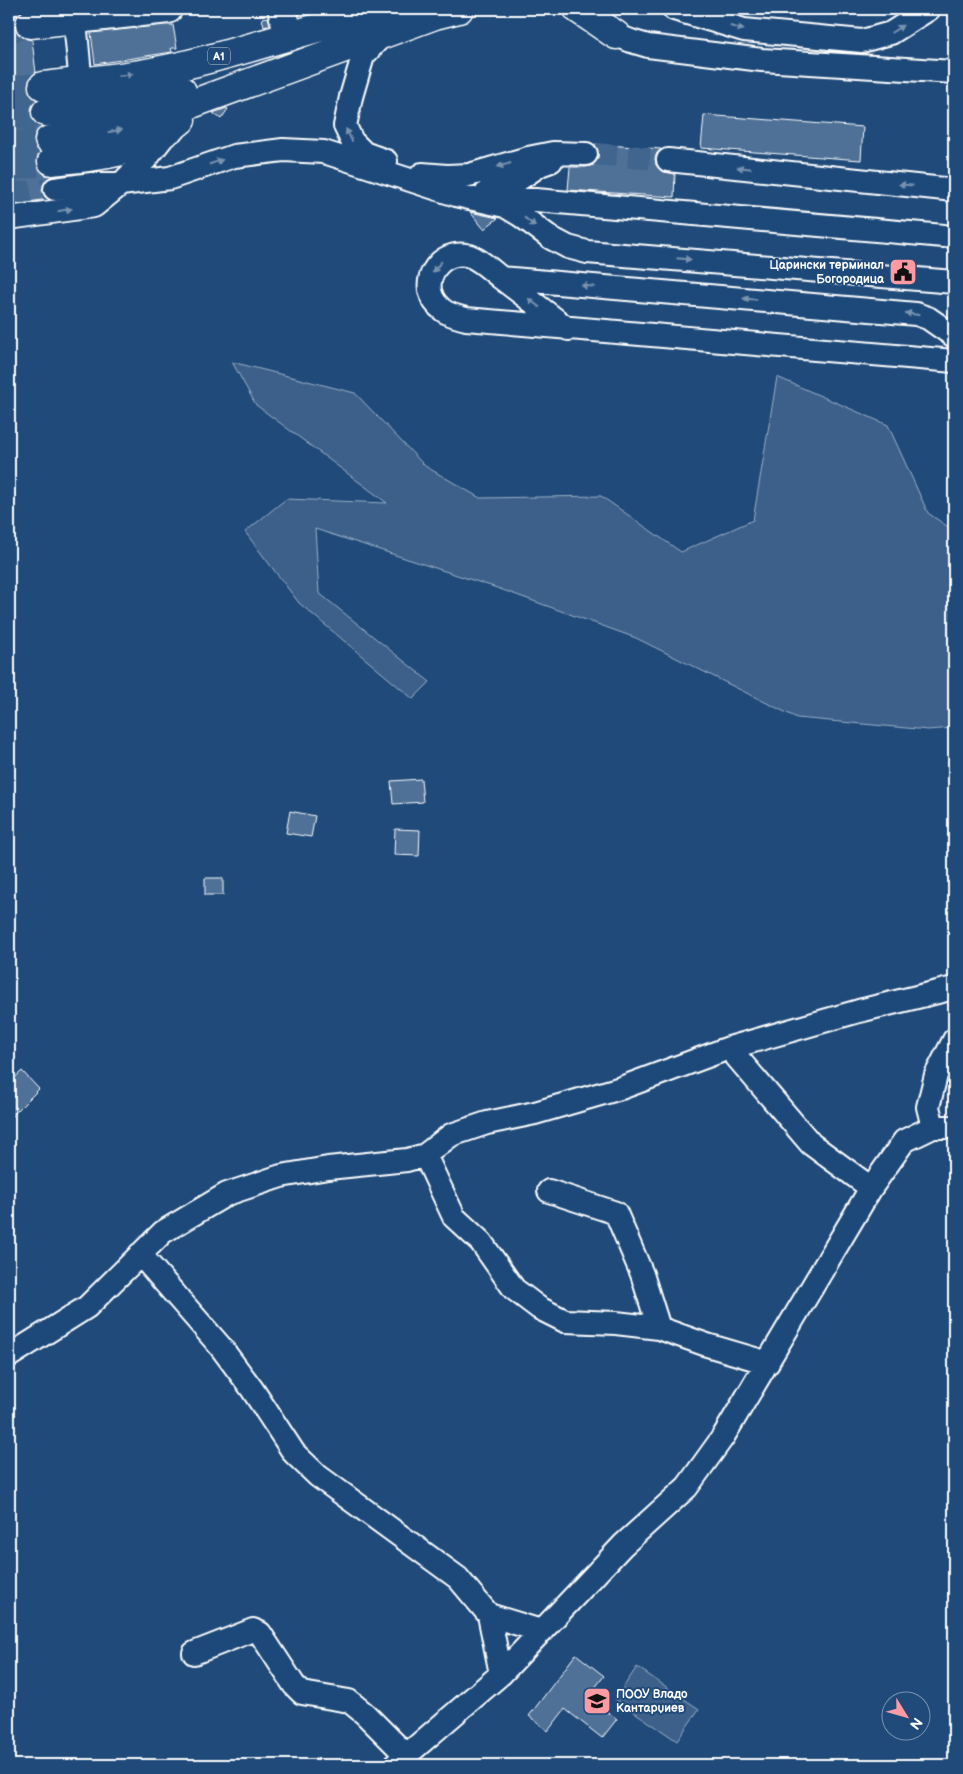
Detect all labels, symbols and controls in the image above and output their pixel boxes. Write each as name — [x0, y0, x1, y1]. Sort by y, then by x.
one-way arrow — [730, 24, 745, 32]
one-way arrow — [890, 24, 904, 34]
road number: A1 — [208, 48, 230, 64]
one-way arrow — [118, 71, 134, 79]
one-way arrow — [107, 127, 123, 135]
one-way arrow — [345, 127, 354, 142]
one-way arrow — [209, 158, 224, 166]
one-way arrow — [496, 161, 511, 169]
one-way arrow — [736, 164, 752, 172]
one-way arrow — [897, 181, 913, 189]
one-way arrow — [57, 206, 73, 214]
one-way arrow — [523, 217, 537, 227]
one-way arrow — [676, 256, 692, 264]
public building icon: Царински терминал Богородица — [888, 257, 918, 287]
place label: Царински терминал Богородица — [769, 258, 885, 287]
one-way arrow — [432, 261, 443, 274]
one-way arrow — [580, 281, 596, 289]
one-way arrow — [742, 295, 758, 303]
one-way arrow — [528, 298, 541, 309]
one-way arrow — [903, 310, 919, 318]
school or university icon: ПООУ Владо Кантарџиев — [582, 1686, 612, 1716]
place label: ПООУ Владо Кантарџиев — [616, 1687, 688, 1716]
north arrow — [880, 1692, 930, 1742]
text: N — [906, 1714, 926, 1733]

